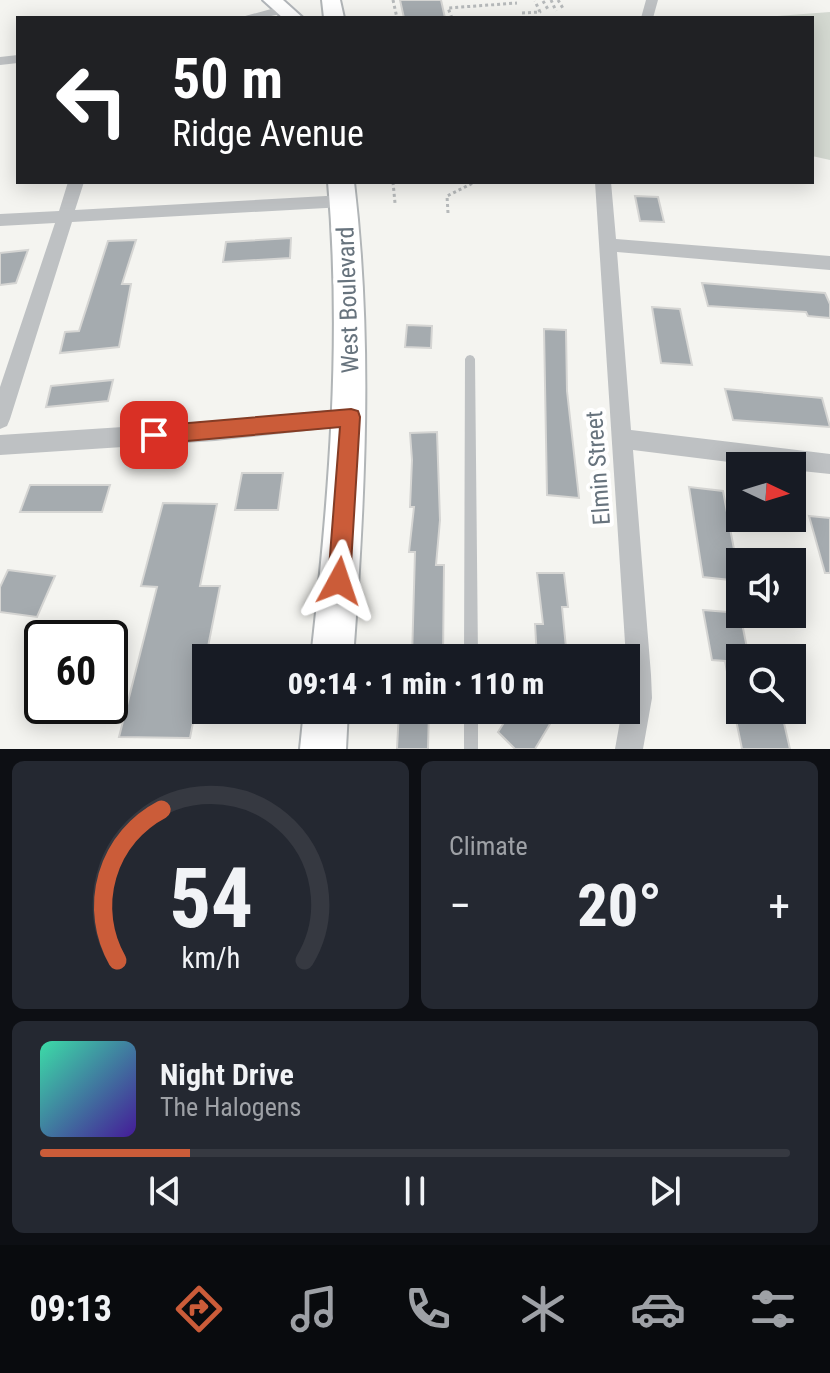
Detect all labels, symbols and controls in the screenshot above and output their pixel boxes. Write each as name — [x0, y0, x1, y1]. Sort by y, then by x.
text: 50 m — [172, 46, 283, 112]
icon: left — [40, 48, 144, 152]
text: Ridge Avenue — [172, 113, 364, 155]
street label: West Boulevard — [331, 226, 365, 374]
pin — [120, 401, 188, 469]
street label: Elmin Street — [580, 410, 616, 526]
icon: arrive — [132, 413, 176, 457]
north arrow — [726, 452, 806, 532]
map controls — [726, 452, 806, 724]
position arrow — [297, 539, 381, 623]
button: sound — [726, 548, 806, 628]
speed limit sign: 60 — [24, 620, 128, 724]
button: search — [726, 644, 806, 724]
text: 09:14 · 1 min · 110 m — [288, 666, 544, 701]
text: Climate — [449, 831, 528, 861]
text: 54 — [168, 850, 253, 947]
text: 20° — [577, 870, 662, 941]
text: − — [449, 880, 471, 932]
text: + — [768, 880, 790, 932]
text: km/h — [181, 941, 240, 975]
text: Night Drive — [160, 1057, 294, 1092]
text: The Halogens — [160, 1092, 301, 1122]
icon: previous — [143, 1169, 187, 1213]
icon: pause — [393, 1169, 437, 1213]
icon: next — [643, 1169, 687, 1213]
icon: directions — [171, 1281, 227, 1337]
icon: music — [286, 1281, 342, 1337]
icon: phone — [400, 1281, 456, 1337]
icon: climate — [515, 1281, 571, 1337]
icon: car — [630, 1281, 686, 1337]
icon: filters — [745, 1281, 801, 1337]
text: 09:13 — [29, 1288, 112, 1330]

